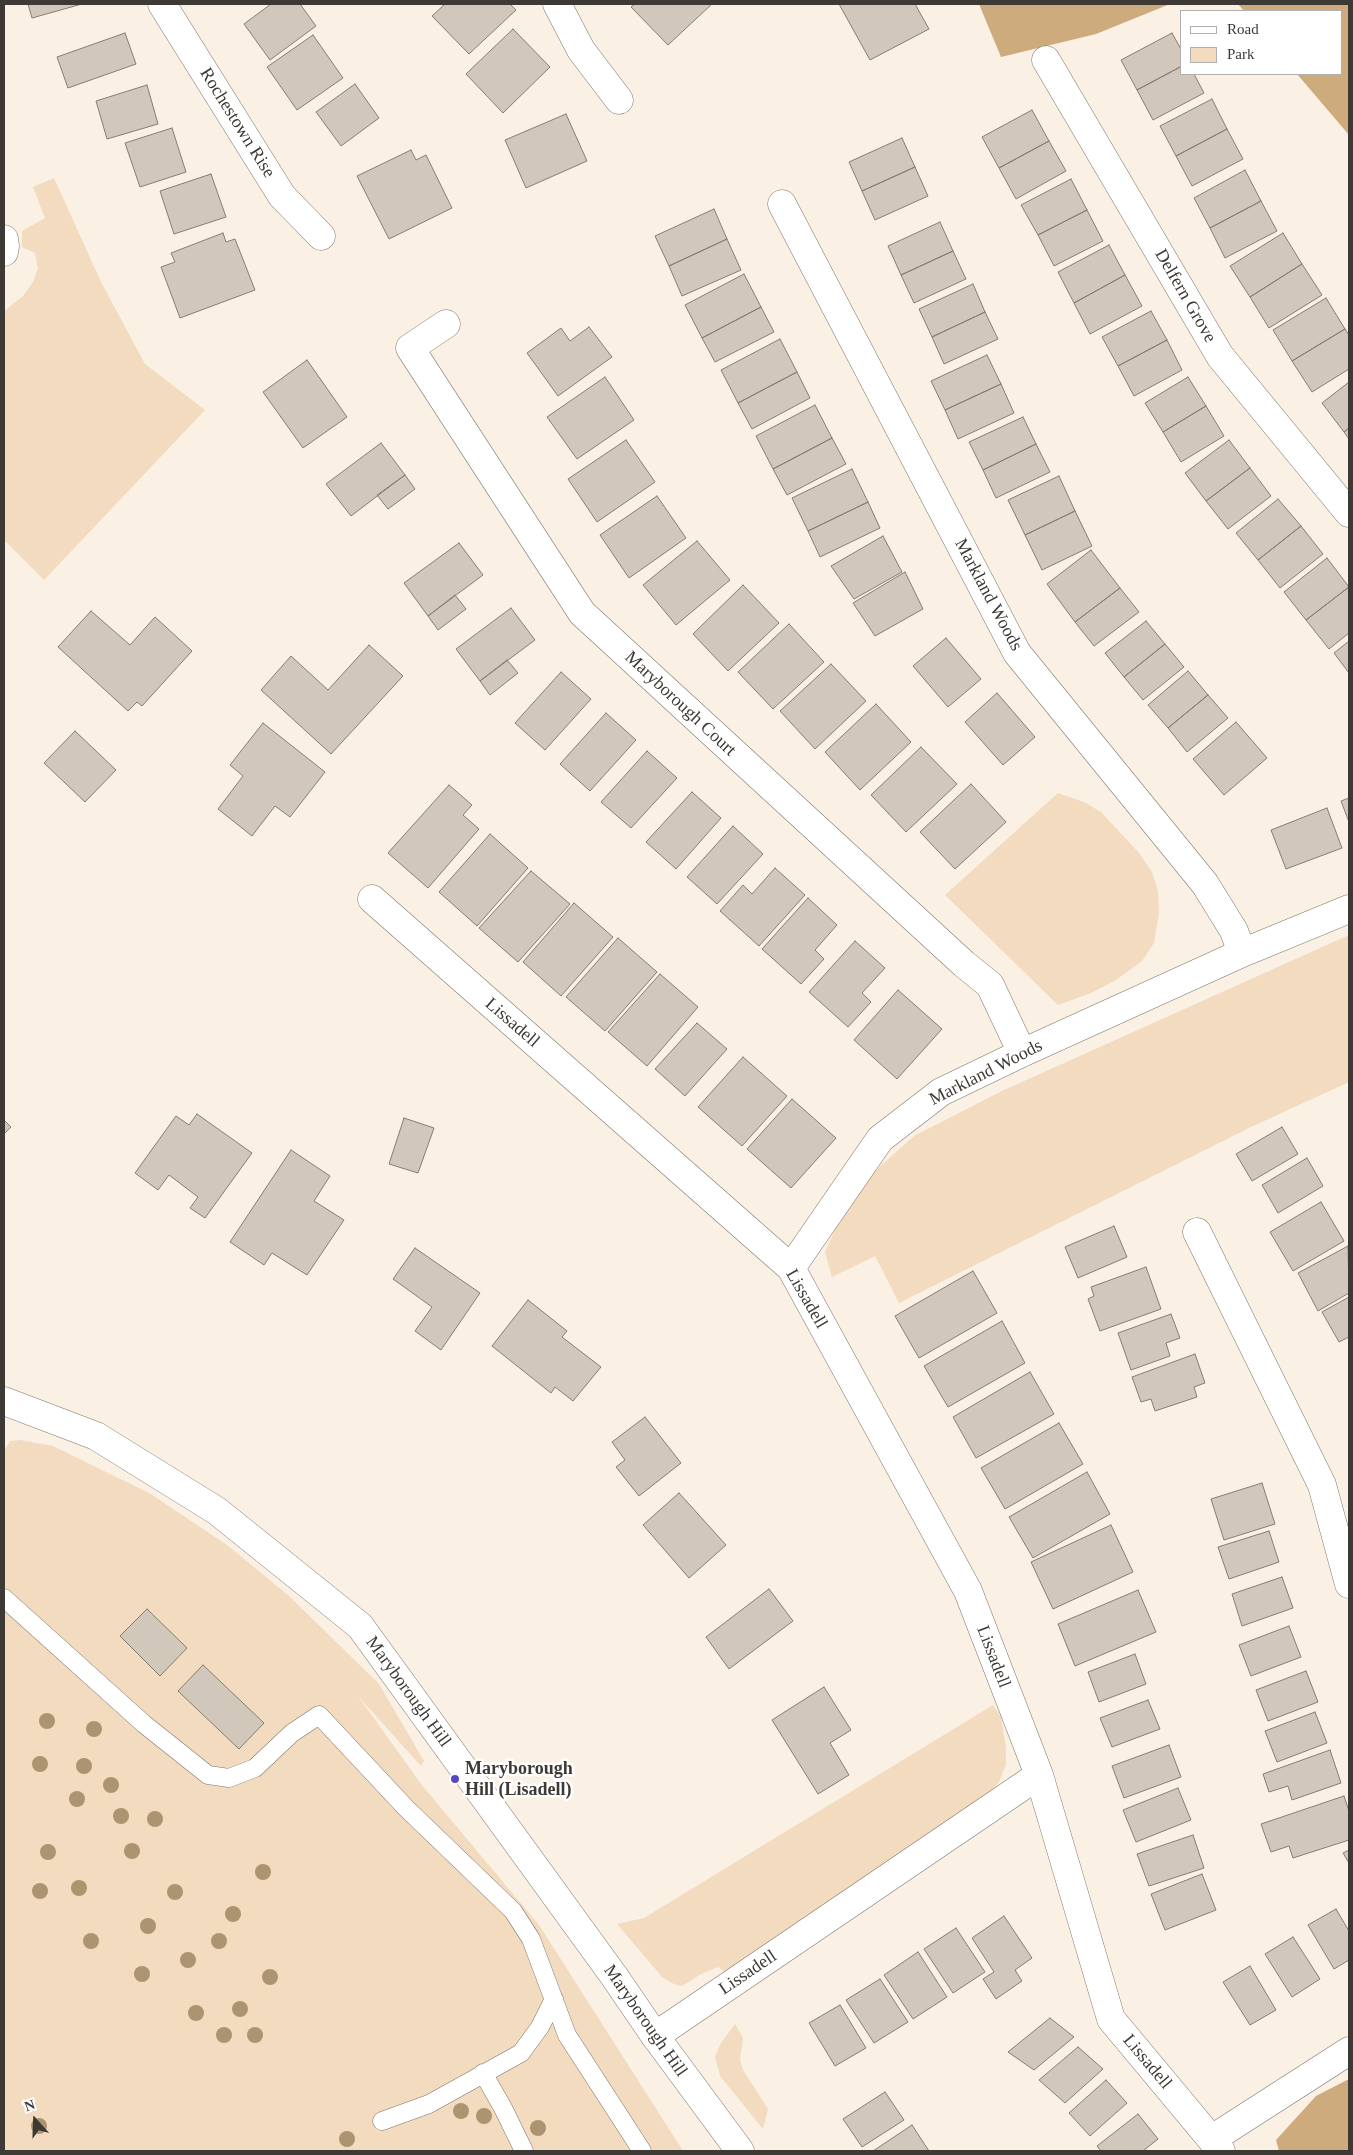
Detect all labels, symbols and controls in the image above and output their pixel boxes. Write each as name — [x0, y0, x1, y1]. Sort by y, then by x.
legend — [1180, 10, 1343, 75]
text: Road — [1227, 21, 1259, 37]
text: Park — [1227, 46, 1255, 62]
street label: Rochestown Rise — [195, 64, 279, 182]
street label: Delfern Grove — [1150, 245, 1220, 347]
street label: Markland Woods — [949, 535, 1027, 655]
street label: Maryborough Court — [620, 647, 740, 761]
street label: Lissadell — [480, 994, 544, 1052]
street label: Markland Woods — [926, 1035, 1046, 1111]
street label: Lissadell — [780, 1265, 832, 1333]
street label: Lissadell — [971, 1623, 1015, 1691]
street label: Maryborough Hill — [361, 1632, 455, 1752]
place label: Maryborough Hill (Lisadell) — [465, 1758, 573, 1800]
marker: Maryborough Hill (Lisadell) — [449, 1773, 461, 1785]
street label: Lissadell — [715, 1946, 781, 2000]
street label: Maryborough Hill — [598, 1961, 692, 2081]
street label: Lissadell — [1118, 2030, 1176, 2094]
north arrow — [10, 2095, 60, 2145]
text: N — [22, 2097, 37, 2114]

